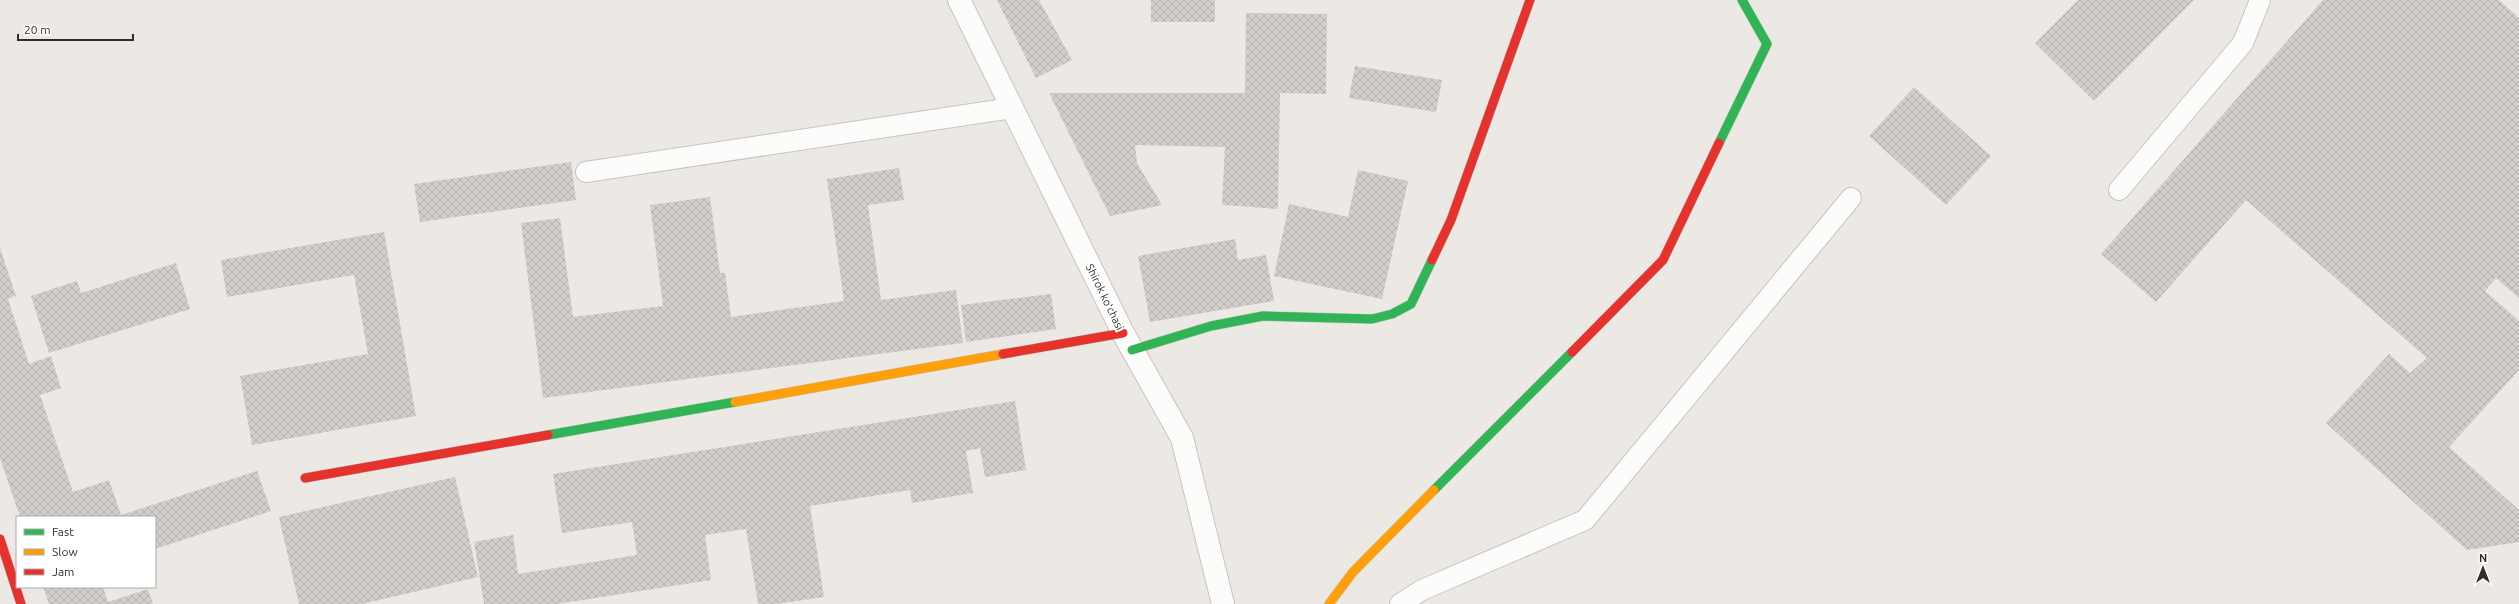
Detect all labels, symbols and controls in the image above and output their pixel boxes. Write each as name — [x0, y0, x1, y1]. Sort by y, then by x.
scale bar — [18, 16, 133, 42]
text: 20 m — [24, 23, 51, 36]
street label: Shirok koʻchasi — [1084, 262, 1126, 332]
legend — [16, 516, 156, 588]
text: Fast — [52, 525, 74, 538]
text: Slow — [52, 545, 78, 558]
north arrow — [2463, 548, 2503, 588]
text: N — [2479, 552, 2487, 564]
text: Jam — [52, 565, 74, 578]

